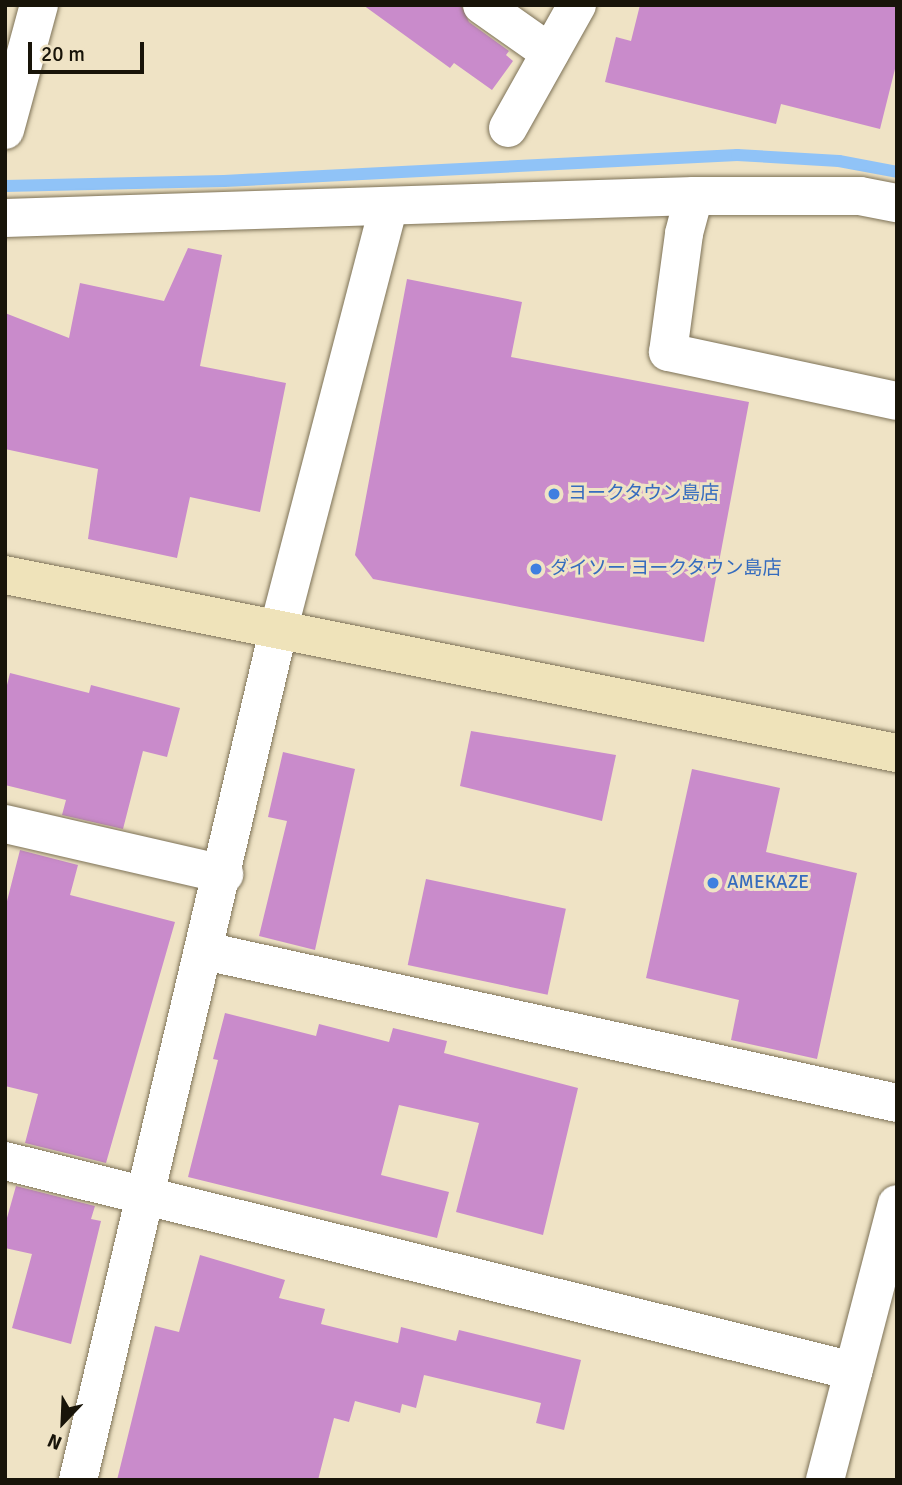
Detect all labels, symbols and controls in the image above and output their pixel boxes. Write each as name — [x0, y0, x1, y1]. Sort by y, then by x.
scale bar — [32, 28, 147, 72]
text: 20 m — [41, 41, 85, 67]
place label: ヨークタウン島店 — [568, 483, 720, 505]
marker: ヨークタウン島店 — [546, 486, 562, 502]
place label: ダイソー ヨークタウン島店 — [550, 558, 782, 580]
marker: ダイソー ヨークタウン島店 — [528, 561, 544, 577]
place label: AMEKAZE — [727, 872, 809, 894]
marker: AMEKAZE — [705, 875, 721, 891]
north arrow — [28, 1387, 98, 1457]
text: N — [44, 1428, 66, 1455]

